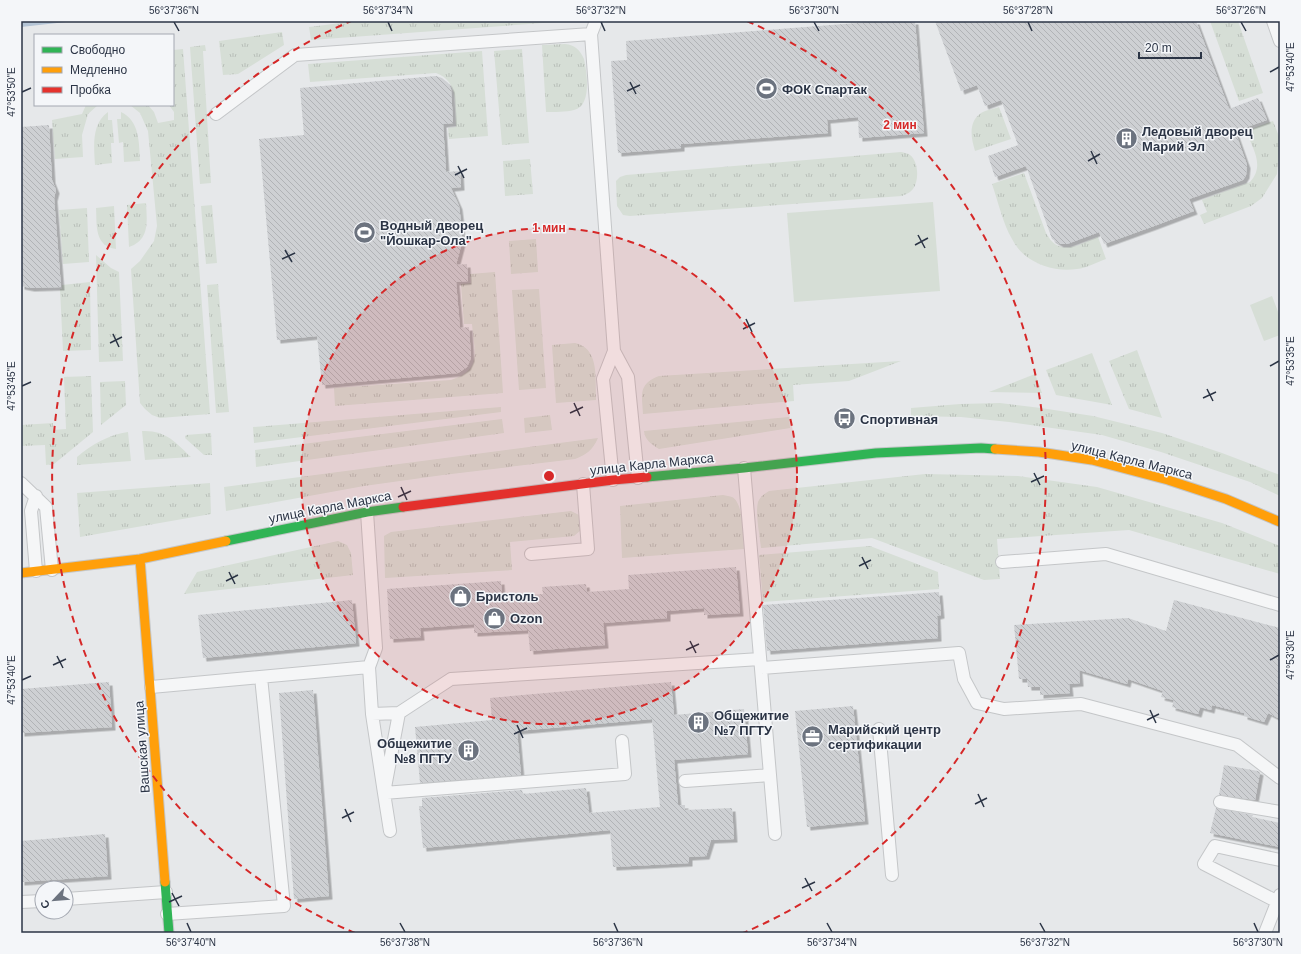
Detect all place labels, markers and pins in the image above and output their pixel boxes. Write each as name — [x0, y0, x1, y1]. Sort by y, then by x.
sports icon: ФОК Спартак — [754, 76, 780, 102]
place label: ФОК Спартак — [782, 82, 868, 97]
place label: Ледовый дворец Марий Эл — [1142, 124, 1252, 154]
building icon: Ледовый дворец Марий Эл — [1113, 125, 1139, 151]
place label: Водный дворец "Йошкар-Ола" — [380, 218, 483, 248]
sports icon: Водный дворец "Йошкар-Ола" — [351, 219, 377, 245]
bus stop icon: Спортивная — [832, 406, 858, 432]
place label: Спортивная — [860, 412, 938, 427]
centre of rings — [542, 469, 556, 483]
shop icon: Бристоль — [447, 583, 473, 609]
place label: Бристоль — [476, 589, 539, 604]
shop icon: Ozon — [482, 605, 508, 631]
place label: Ozon — [510, 611, 543, 626]
place label: Общежитие №7 ПГТУ — [714, 708, 789, 738]
building icon: Общежитие №7 ПГТУ — [686, 709, 712, 735]
place label: Марийский центр сертификации — [828, 722, 941, 752]
office icon: Марийский центр сертификации — [799, 723, 825, 749]
place label: Общежитие №8 ПГТУ — [377, 736, 453, 766]
building icon: Общежитие №8 ПГТУ — [455, 737, 481, 763]

